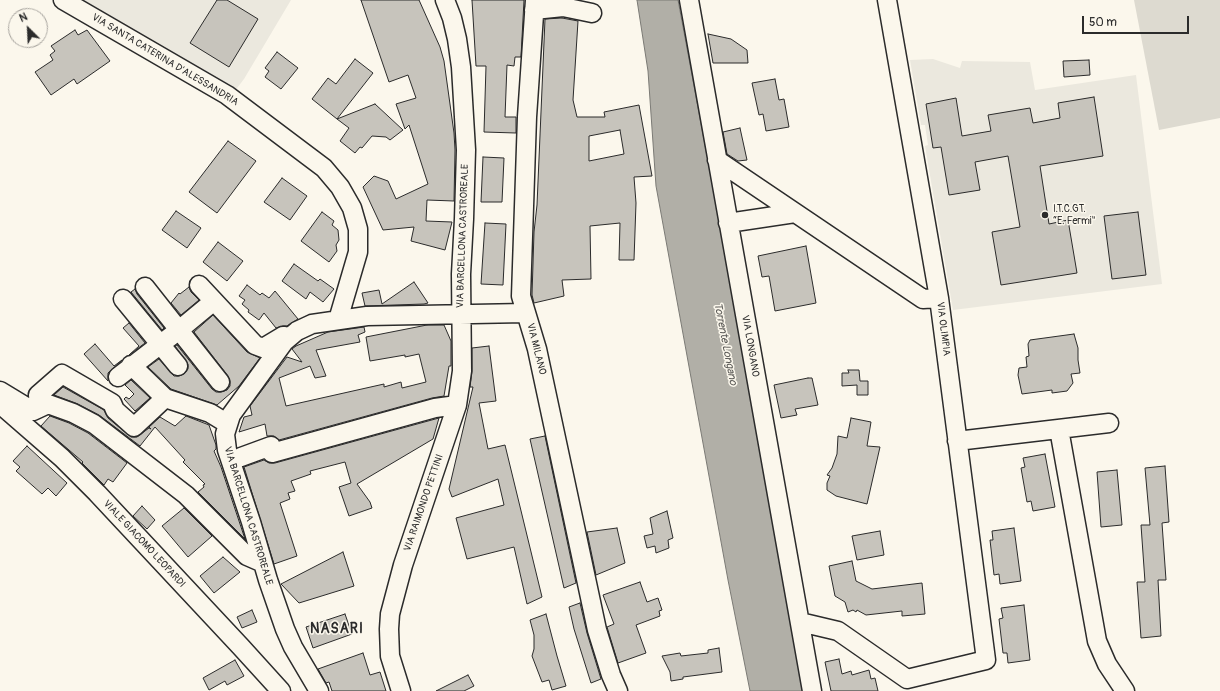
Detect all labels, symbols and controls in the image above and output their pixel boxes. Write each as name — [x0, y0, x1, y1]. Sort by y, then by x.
north arrow — [8, 8, 48, 48]
scale bar — [1084, 8, 1191, 34]
text: N — [17, 10, 29, 25]
street label: VIA SANTA CATERINA D'ALESSANDRIA — [89, 11, 241, 109]
text: 50 m — [1089, 15, 1117, 30]
street label: VIA BARCELLONA CASTROREALE — [454, 164, 472, 308]
place label: I.T.C.GT. “E. Fermi" — [1053, 203, 1096, 226]
marker: I.T.C.GT. “E. Fermi" — [1040, 210, 1050, 220]
street label: VIA OLIMPIA — [934, 301, 952, 357]
water label: Torrente Longano — [711, 302, 739, 386]
street label: VIA LONGANO — [739, 314, 761, 378]
street label: VIA MILANO — [524, 322, 548, 376]
street label: VIA BARCELLONA CASTROREALE — [221, 445, 275, 587]
street label: VIA RAIMONDO PETTINI — [402, 453, 446, 553]
street label: VIALE GIACOMO LEOPARDI — [100, 498, 188, 590]
district label: NASARI — [310, 621, 364, 637]

